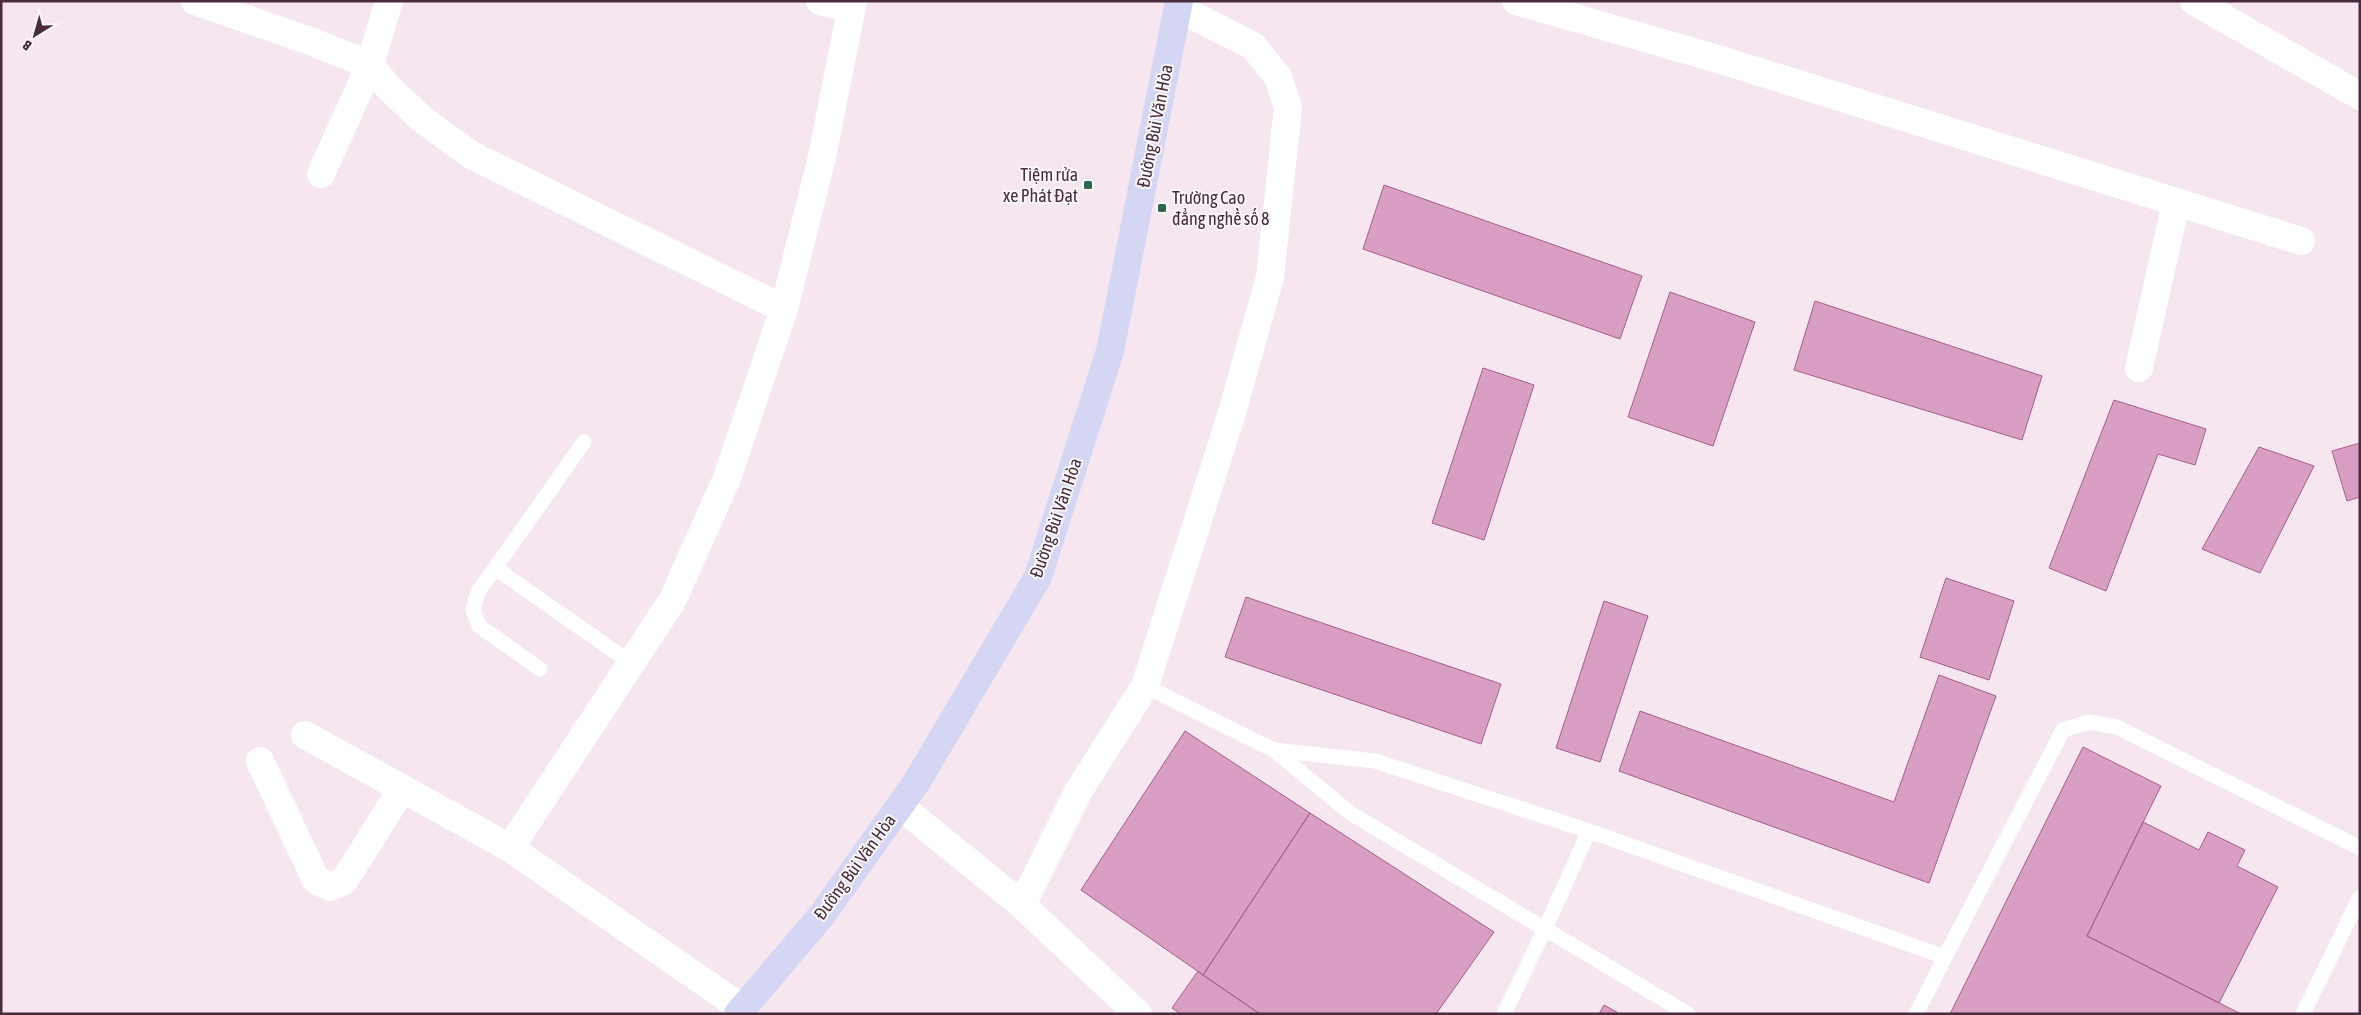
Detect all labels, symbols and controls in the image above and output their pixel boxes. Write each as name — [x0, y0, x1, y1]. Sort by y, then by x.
north arrow — [10, 10, 60, 60]
text: B — [19, 37, 35, 54]
street label: Đường Bùi Văn Hòa — [1132, 62, 1177, 189]
place label: Tiệm rửa xe Phát Đạt — [1003, 164, 1078, 206]
marker: Tiệm rửa xe Phát Đạt — [1082, 179, 1094, 191]
place label: Trường Cao đẳng nghề số 8 — [1172, 187, 1270, 229]
marker: Trường Cao đẳng nghề số 8 — [1156, 202, 1168, 214]
street label: Đường Bùi Văn Hòa — [1025, 455, 1086, 580]
street label: Đường Bùi Văn Hòa — [809, 810, 900, 923]

